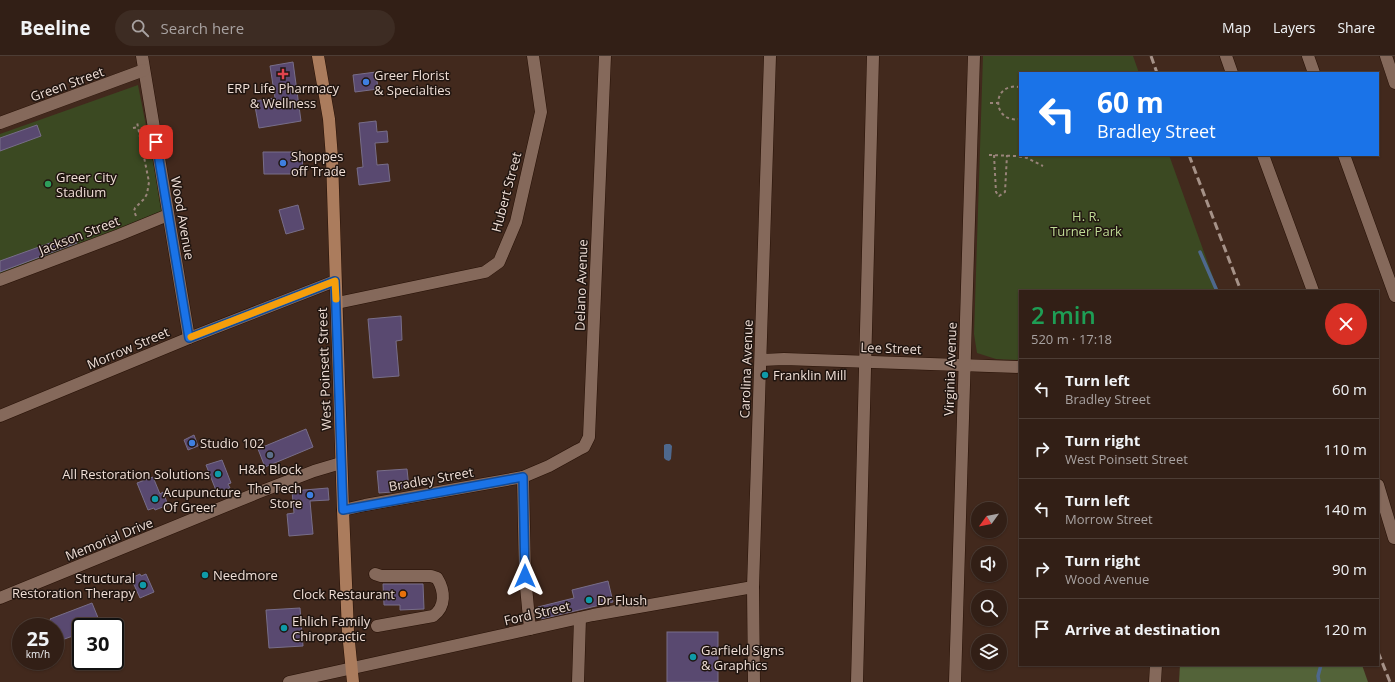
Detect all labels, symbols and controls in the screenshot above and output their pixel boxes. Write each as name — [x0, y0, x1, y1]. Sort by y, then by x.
search box — [115, 10, 395, 46]
text: Beeline — [20, 15, 91, 41]
icon: search — [129, 17, 151, 39]
text: Search here — [161, 18, 244, 38]
text: Map — [1222, 18, 1251, 37]
text: Layers — [1273, 18, 1315, 37]
text: Share — [1337, 18, 1375, 37]
street label: Green Street — [28, 62, 107, 106]
place label: Greer Florist & Specialties — [374, 66, 451, 99]
marker: ERP Life Pharmacy & Wellness — [278, 69, 288, 79]
marker: Greer Florist & Specialties — [361, 77, 371, 87]
place label: ERP Life Pharmacy & Wellness — [227, 79, 339, 112]
text: 60 m — [1097, 83, 1164, 121]
icon: left — [1031, 88, 1083, 140]
text: Bradley Street — [1097, 119, 1216, 143]
pin — [139, 125, 173, 159]
icon: arrive — [145, 131, 167, 153]
place label: Shoppes off Trade — [291, 147, 346, 180]
street label: Hubert Street — [487, 150, 525, 234]
marker: Shoppes off Trade — [278, 158, 288, 168]
place label: Greer City Stadium — [56, 168, 117, 201]
street label: Wood Avenue — [167, 175, 199, 261]
marker: Greer City Stadium — [43, 179, 53, 189]
park label: H. R. Turner Park — [1050, 207, 1122, 240]
street label: Jackson Street — [34, 211, 122, 259]
street label: Delano Avenue — [570, 239, 592, 331]
text: 2 min — [1031, 298, 1096, 331]
button: close — [1325, 303, 1367, 345]
street label: West Poinsett Street — [313, 307, 335, 431]
street label: Carolina Avenue — [735, 319, 757, 419]
street label: Morrow Street — [84, 322, 172, 373]
street label: Virginia Avenue — [939, 322, 961, 416]
text: 520 m · 17:18 — [1031, 330, 1112, 348]
street label: Lee Street — [860, 338, 922, 358]
place label: Franklin Mill — [773, 366, 847, 384]
marker: Franklin Mill — [760, 370, 770, 380]
text: Turn left — [1065, 370, 1130, 390]
icon: left — [1031, 378, 1053, 400]
text: 60 m — [1332, 379, 1367, 399]
text: Bradley Street — [1065, 390, 1151, 408]
text: Turn right — [1065, 430, 1140, 450]
place label: Studio 102 — [200, 434, 264, 452]
marker: Studio 102 — [187, 438, 197, 448]
icon: right — [1031, 438, 1053, 460]
text: 110 m — [1323, 439, 1367, 459]
marker: H&R Block — [265, 450, 275, 460]
text: West Poinsett Street — [1065, 450, 1188, 468]
place label: H&R Block — [238, 460, 302, 478]
street label: Bradley Street — [387, 463, 475, 495]
place label: All Restoration Solutions — [62, 465, 210, 483]
marker: All Restoration Solutions — [213, 469, 223, 479]
place label: The Tech Store — [248, 479, 302, 512]
place label: Acupuncture Of Greer — [163, 483, 241, 516]
marker: The Tech Store — [305, 490, 315, 500]
text: Turn left — [1065, 490, 1130, 510]
marker: Acupuncture Of Greer — [150, 494, 160, 504]
icon: left — [1031, 498, 1053, 520]
text: 140 m — [1323, 499, 1367, 519]
north arrow — [971, 502, 1007, 538]
map controls — [971, 502, 1007, 670]
text: Morrow Street — [1065, 510, 1153, 528]
street label: Memorial Drive — [62, 513, 156, 565]
button: sound — [971, 546, 1007, 582]
text: Turn right — [1065, 550, 1140, 570]
position arrow — [504, 555, 546, 597]
icon: right — [1031, 558, 1053, 580]
text: 90 m — [1332, 559, 1367, 579]
place label: Needmore — [213, 566, 278, 584]
place label: Structural Restoration Therapy — [12, 569, 135, 602]
marker: Needmore — [200, 570, 210, 580]
text: Wood Avenue — [1065, 570, 1149, 588]
marker: Structural Restoration Therapy — [138, 580, 148, 590]
place label: Clock Restaurant — [293, 585, 395, 603]
marker: Clock Restaurant — [398, 589, 408, 599]
button: search — [971, 590, 1007, 626]
place label: Dr Flush — [597, 591, 647, 609]
marker: Dr Flush — [584, 595, 594, 605]
street label: Ford Street — [502, 597, 572, 629]
place label: Ehlich Family Chiropractic — [292, 612, 371, 645]
speed limit sign: 30 — [72, 618, 124, 670]
icon: arrive — [1031, 618, 1053, 640]
text: Arrive at destination — [1065, 619, 1220, 639]
text: 120 m — [1323, 619, 1367, 639]
marker: Ehlich Family Chiropractic — [279, 623, 289, 633]
text: 25 — [27, 625, 49, 652]
button: layers — [971, 634, 1007, 670]
place label: Garfield Signs & Graphics — [701, 641, 784, 674]
text: km/h — [26, 647, 50, 661]
marker: Garfield Signs & Graphics — [688, 652, 698, 662]

